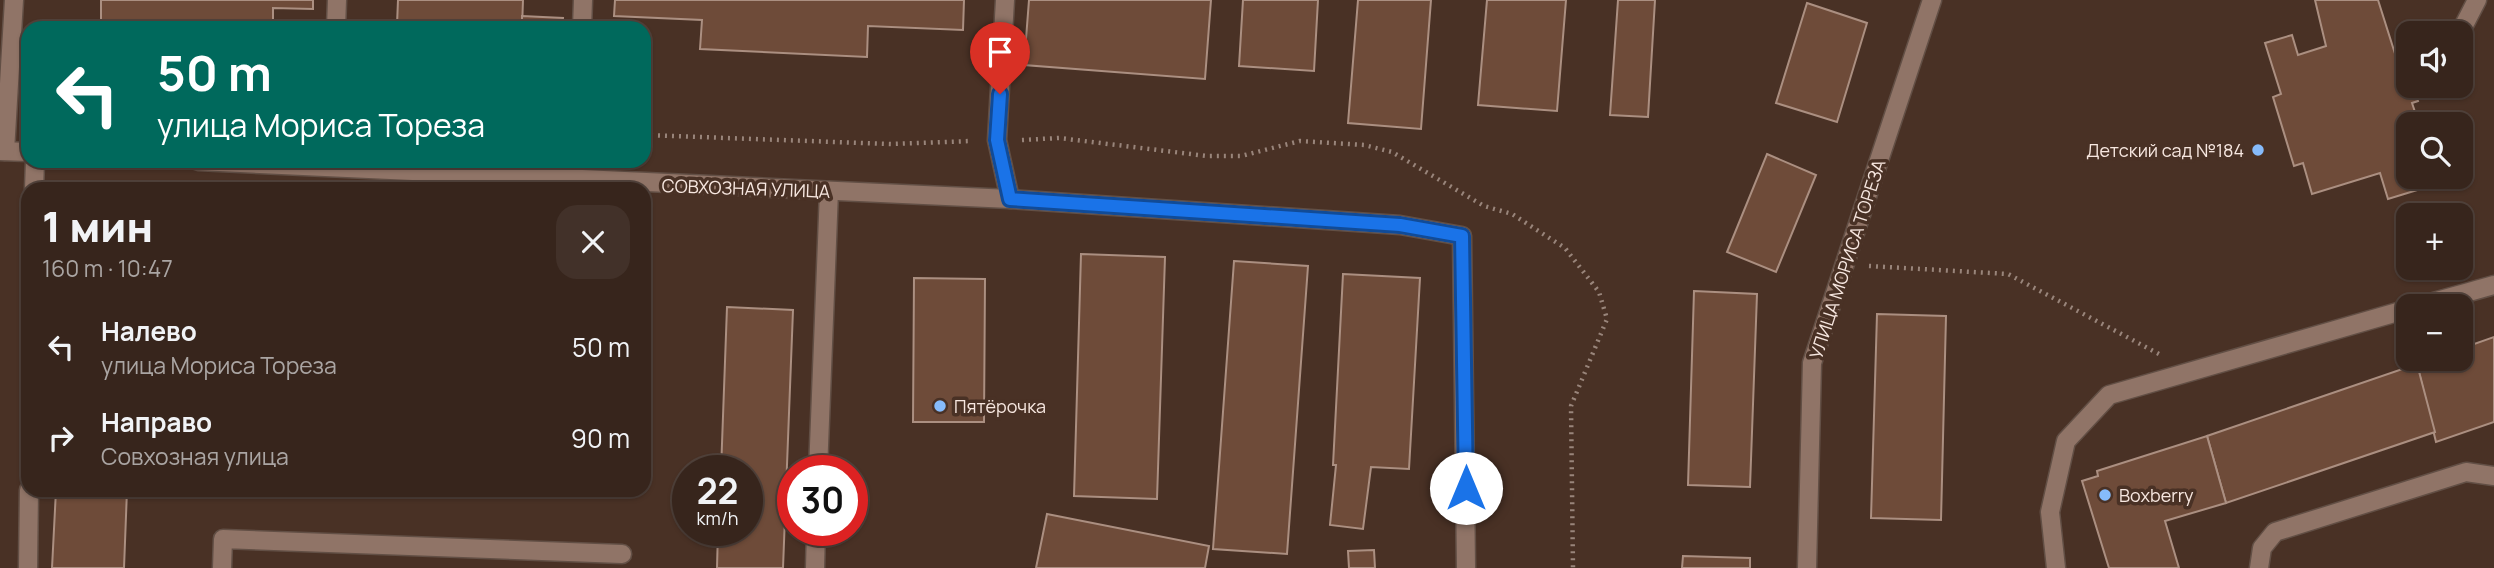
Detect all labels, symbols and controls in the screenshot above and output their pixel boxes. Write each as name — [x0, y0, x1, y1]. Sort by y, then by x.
map controls — [2396, 21, 2473, 371]
button: sound — [2396, 21, 2473, 98]
pin — [970, 22, 1030, 94]
icon: arrive — [981, 33, 1019, 71]
text: 50 m — [157, 39, 272, 106]
icon: left — [42, 49, 133, 140]
text: улица Мориса Тореза — [157, 103, 485, 147]
button: search — [2396, 112, 2473, 189]
place label: Детский сад №184 — [2086, 138, 2244, 162]
marker: Детский сад №184 — [2250, 142, 2266, 158]
street label: УЛИЦА МОРИСА ТОРЕЗА — [1803, 156, 1891, 362]
street label: СОВХОЗНАЯ УЛИЦА — [661, 173, 831, 203]
text: 1 мин — [42, 197, 153, 255]
button: + — [2396, 203, 2473, 280]
button: close — [556, 205, 630, 279]
text: 160 m · 10:47 — [42, 252, 173, 284]
button: − — [2396, 294, 2473, 371]
text: Налево — [101, 313, 197, 349]
icon: left — [42, 328, 80, 366]
text: 50 m — [572, 329, 630, 365]
text: улица Мориса Тореза — [101, 349, 337, 381]
place label: Пятёрочка — [954, 394, 1046, 418]
marker: Пятёрочка — [932, 398, 948, 414]
text: Направо — [101, 404, 212, 440]
icon: right — [42, 419, 80, 457]
text: 90 m — [571, 420, 630, 456]
text: Совхозная улица — [101, 440, 289, 472]
position arrow — [1429, 451, 1503, 525]
speed limit sign: 30 — [777, 455, 868, 546]
text: 22 — [697, 467, 738, 515]
place label: Boxberry — [2119, 483, 2194, 507]
marker: Boxberry — [2097, 487, 2113, 503]
text: km/h — [697, 506, 738, 530]

